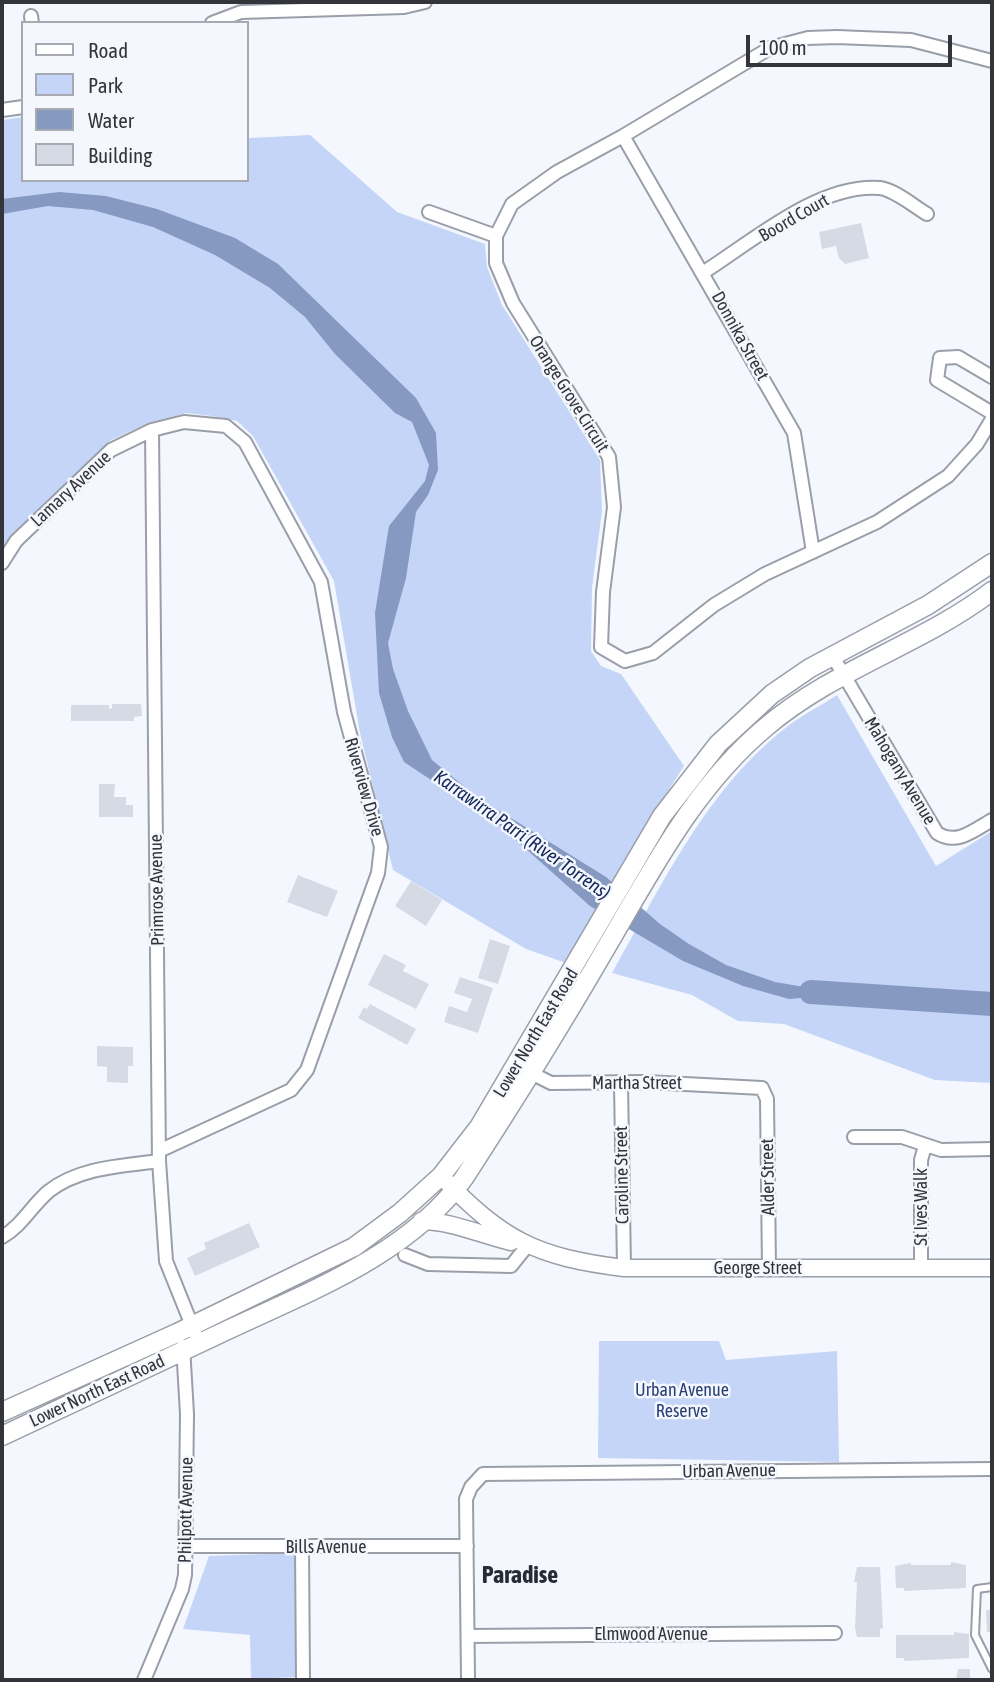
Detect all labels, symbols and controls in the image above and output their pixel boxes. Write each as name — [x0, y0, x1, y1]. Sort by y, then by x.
legend — [21, 21, 248, 182]
scale bar — [749, 21, 956, 65]
text: 100 m — [759, 35, 807, 59]
text: Road — [88, 38, 128, 62]
text: Park — [88, 73, 123, 97]
text: Water — [88, 108, 134, 132]
text: Building — [88, 143, 152, 167]
street label: Boord Court — [755, 189, 833, 247]
street label: Donnika Street — [707, 288, 773, 384]
street label: Orange Grove Circuit — [524, 332, 614, 456]
street label: Lamary Avenue — [26, 446, 116, 532]
street label: Mahogany Avenue — [859, 713, 941, 829]
street label: Riverview Drive — [340, 735, 388, 839]
water label: Karrawirra Parri (River Torrens) — [429, 765, 615, 905]
street label: Primrose Avenue — [145, 834, 169, 946]
street label: Lower North East Road — [489, 965, 583, 1101]
street label: Martha Street — [592, 1072, 682, 1094]
street label: Caroline Street — [610, 1126, 634, 1224]
street label: Alder Street — [757, 1138, 779, 1216]
street label: St Ives Walk — [910, 1168, 932, 1246]
street label: George Street — [714, 1257, 802, 1279]
street label: Lower North East Road — [26, 1350, 168, 1432]
park label: Urban Avenue Reserve — [635, 1379, 729, 1422]
street label: Philpott Avenue — [174, 1457, 198, 1563]
street label: Urban Avenue — [682, 1459, 776, 1483]
street label: Bills Avenue — [286, 1536, 366, 1558]
district label: Paradise — [482, 1561, 558, 1589]
street label: Elmwood Avenue — [594, 1623, 708, 1645]

